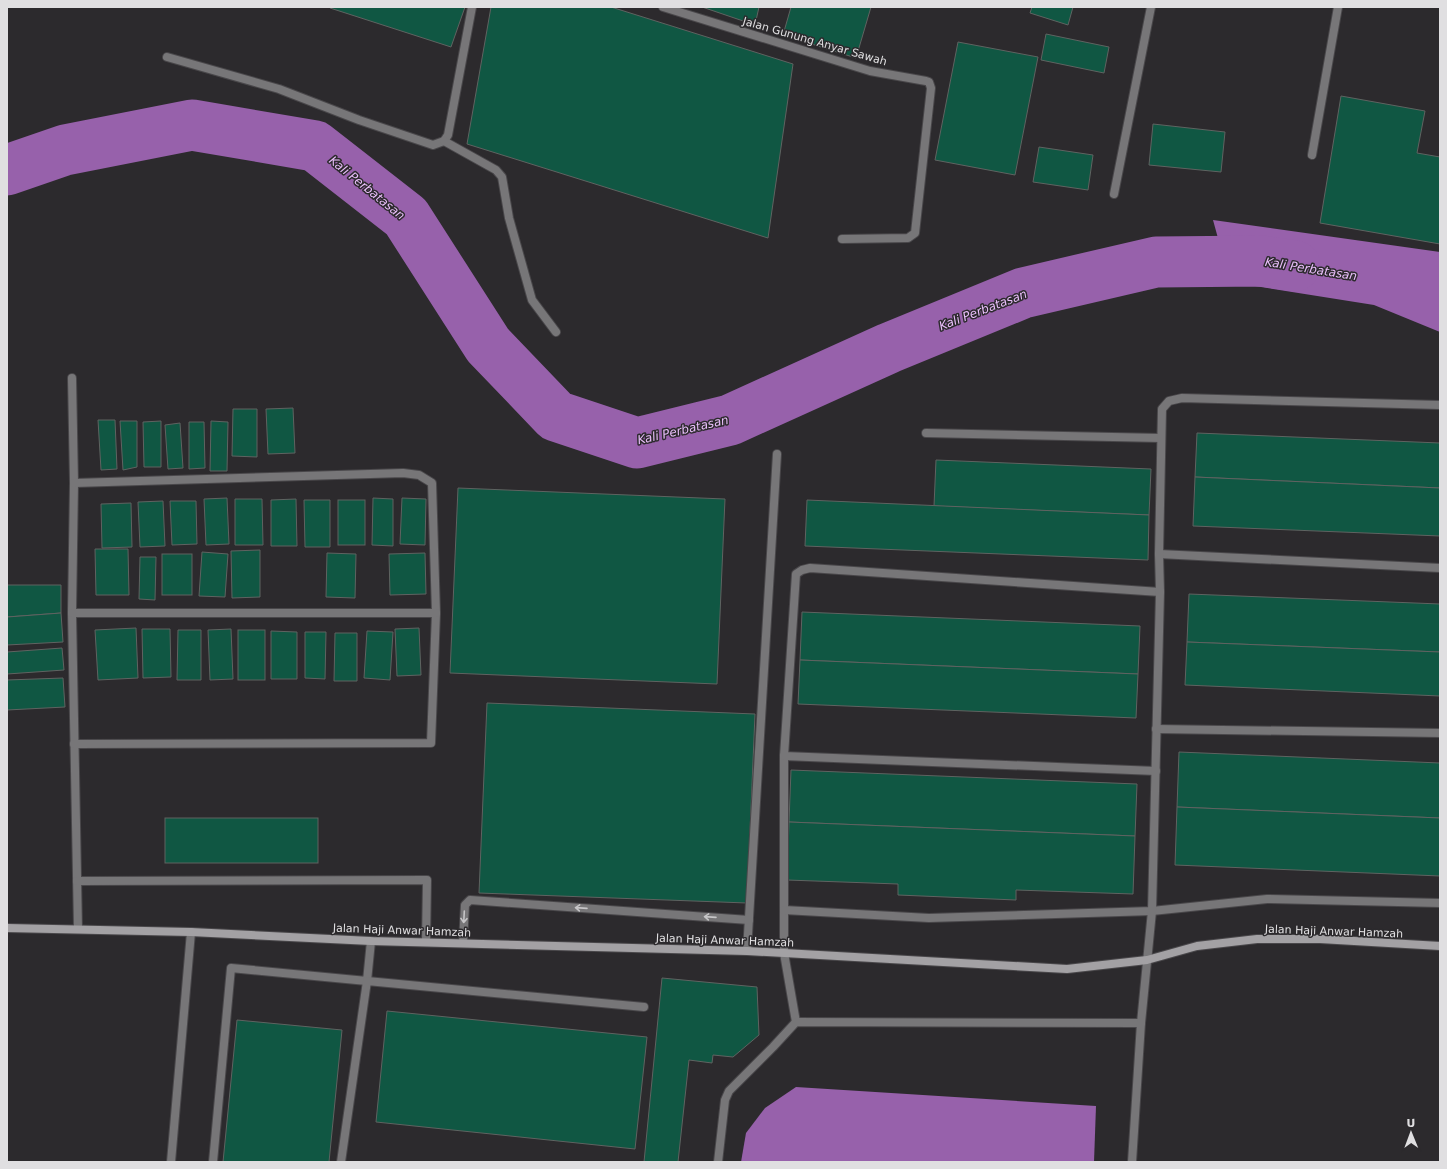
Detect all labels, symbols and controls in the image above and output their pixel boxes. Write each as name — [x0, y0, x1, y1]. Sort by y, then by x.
street label: Jalan Gunung Anyar Sawah — [740, 14, 888, 68]
water label: Kali Perbatasan — [326, 153, 408, 223]
water label: Kali Perbatasan — [1264, 255, 1358, 283]
water label: Kali Perbatasan — [937, 287, 1029, 333]
water label: Kali Perbatasan — [636, 413, 730, 447]
one-way arrow — [575, 904, 588, 912]
one-way arrow — [461, 910, 468, 923]
one-way arrow — [704, 914, 717, 921]
street label: Jalan Haji Anwar Hamzah — [332, 922, 471, 939]
street label: Jalan Haji Anwar Hamzah — [1264, 923, 1403, 940]
street label: Jalan Haji Anwar Hamzah — [655, 932, 794, 949]
north arrow — [1391, 1113, 1431, 1153]
text: U — [1406, 1117, 1415, 1130]

